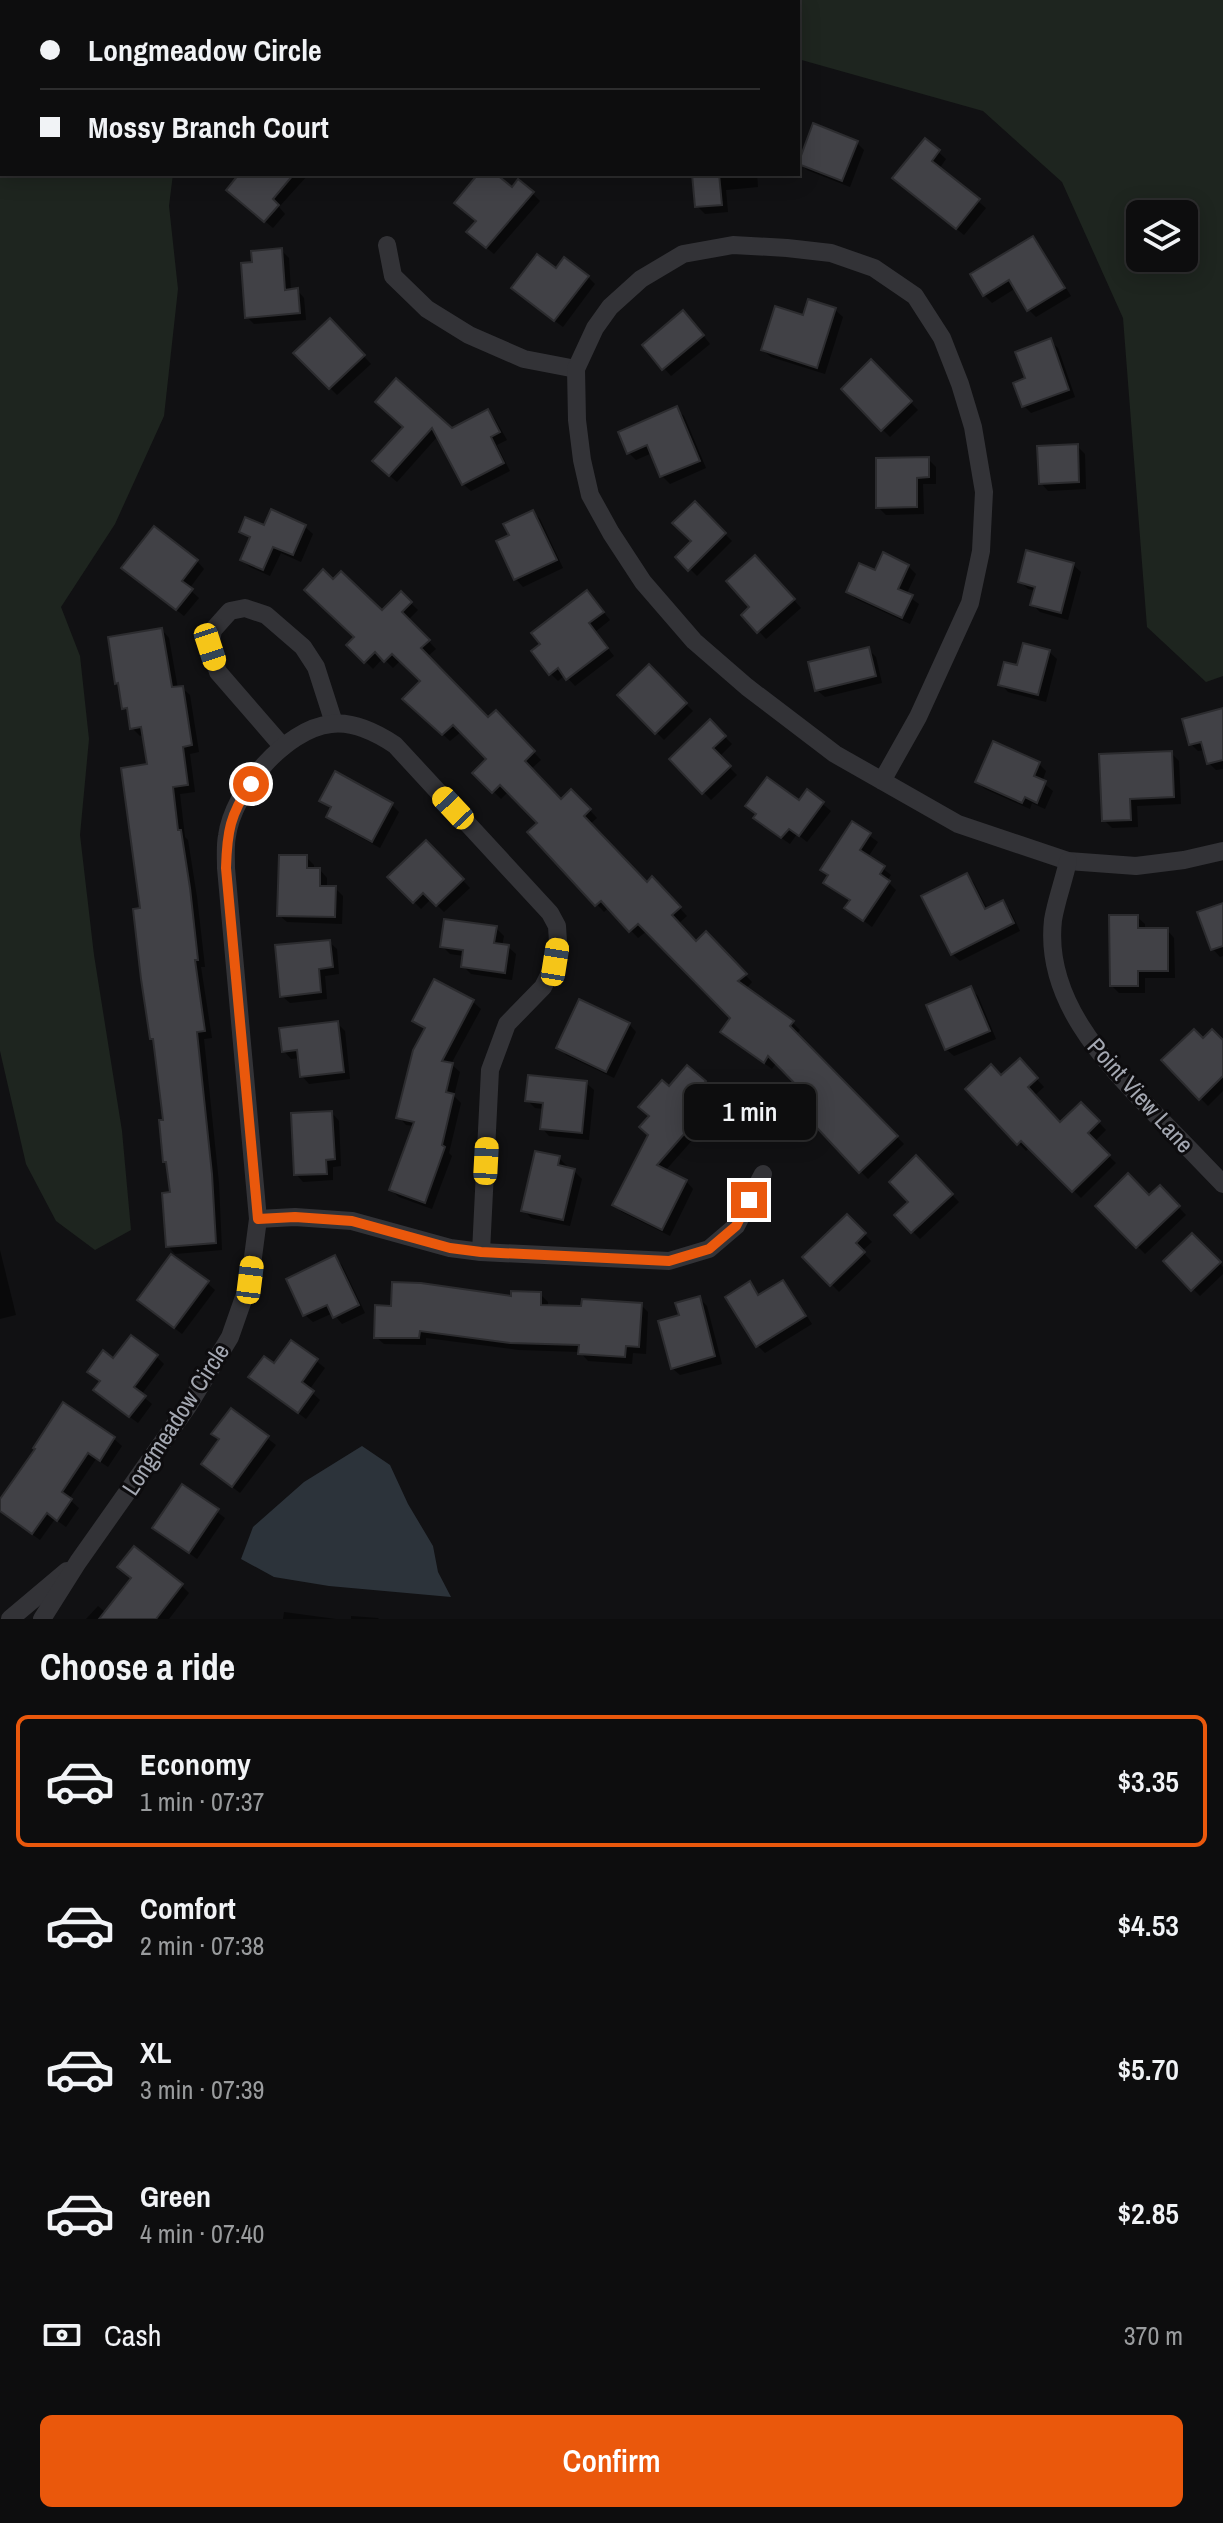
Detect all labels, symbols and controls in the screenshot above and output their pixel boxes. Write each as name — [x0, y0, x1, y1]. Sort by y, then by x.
text: Longmeadow Circle — [88, 30, 322, 70]
text: Mossy Branch Court — [88, 107, 329, 147]
map controls — [1126, 200, 1198, 272]
button: layers — [1126, 200, 1198, 272]
car — [191, 620, 229, 674]
route start — [233, 766, 269, 802]
car — [428, 782, 478, 834]
car — [539, 936, 571, 988]
street label: Point View Lane — [1081, 1031, 1201, 1159]
callout: 1 min — [683, 1084, 815, 1140]
text: 1 min — [723, 1094, 777, 1129]
car — [473, 1136, 499, 1186]
route end — [731, 1182, 767, 1218]
car — [235, 1255, 265, 1305]
street label: Longmeadow Circle — [114, 1337, 236, 1501]
text: Choose a ride — [40, 1643, 235, 1691]
text: Economy — [140, 1744, 251, 1784]
icon: car — [44, 1745, 116, 1817]
text: $3.35 — [1117, 1761, 1179, 1801]
text: 1 min · 07:37 — [140, 1784, 264, 1819]
text: Comfort — [140, 1888, 236, 1928]
icon: car — [44, 1889, 116, 1961]
text: $4.53 — [1117, 1905, 1179, 1945]
text: 2 min · 07:38 — [140, 1928, 264, 1963]
text: XL — [140, 2032, 171, 2072]
icon: car — [44, 2033, 116, 2105]
text: $5.70 — [1117, 2049, 1179, 2089]
text: 3 min · 07:39 — [140, 2072, 264, 2107]
text: Green — [140, 2176, 211, 2216]
icon: car — [44, 2177, 116, 2249]
text: $2.85 — [1117, 2193, 1179, 2233]
text: 4 min · 07:40 — [140, 2216, 264, 2251]
icon: cash — [40, 2313, 84, 2357]
text: Cash — [104, 2315, 161, 2355]
text: 370 m — [1124, 2318, 1183, 2353]
button: Confirm — [40, 2415, 1183, 2507]

